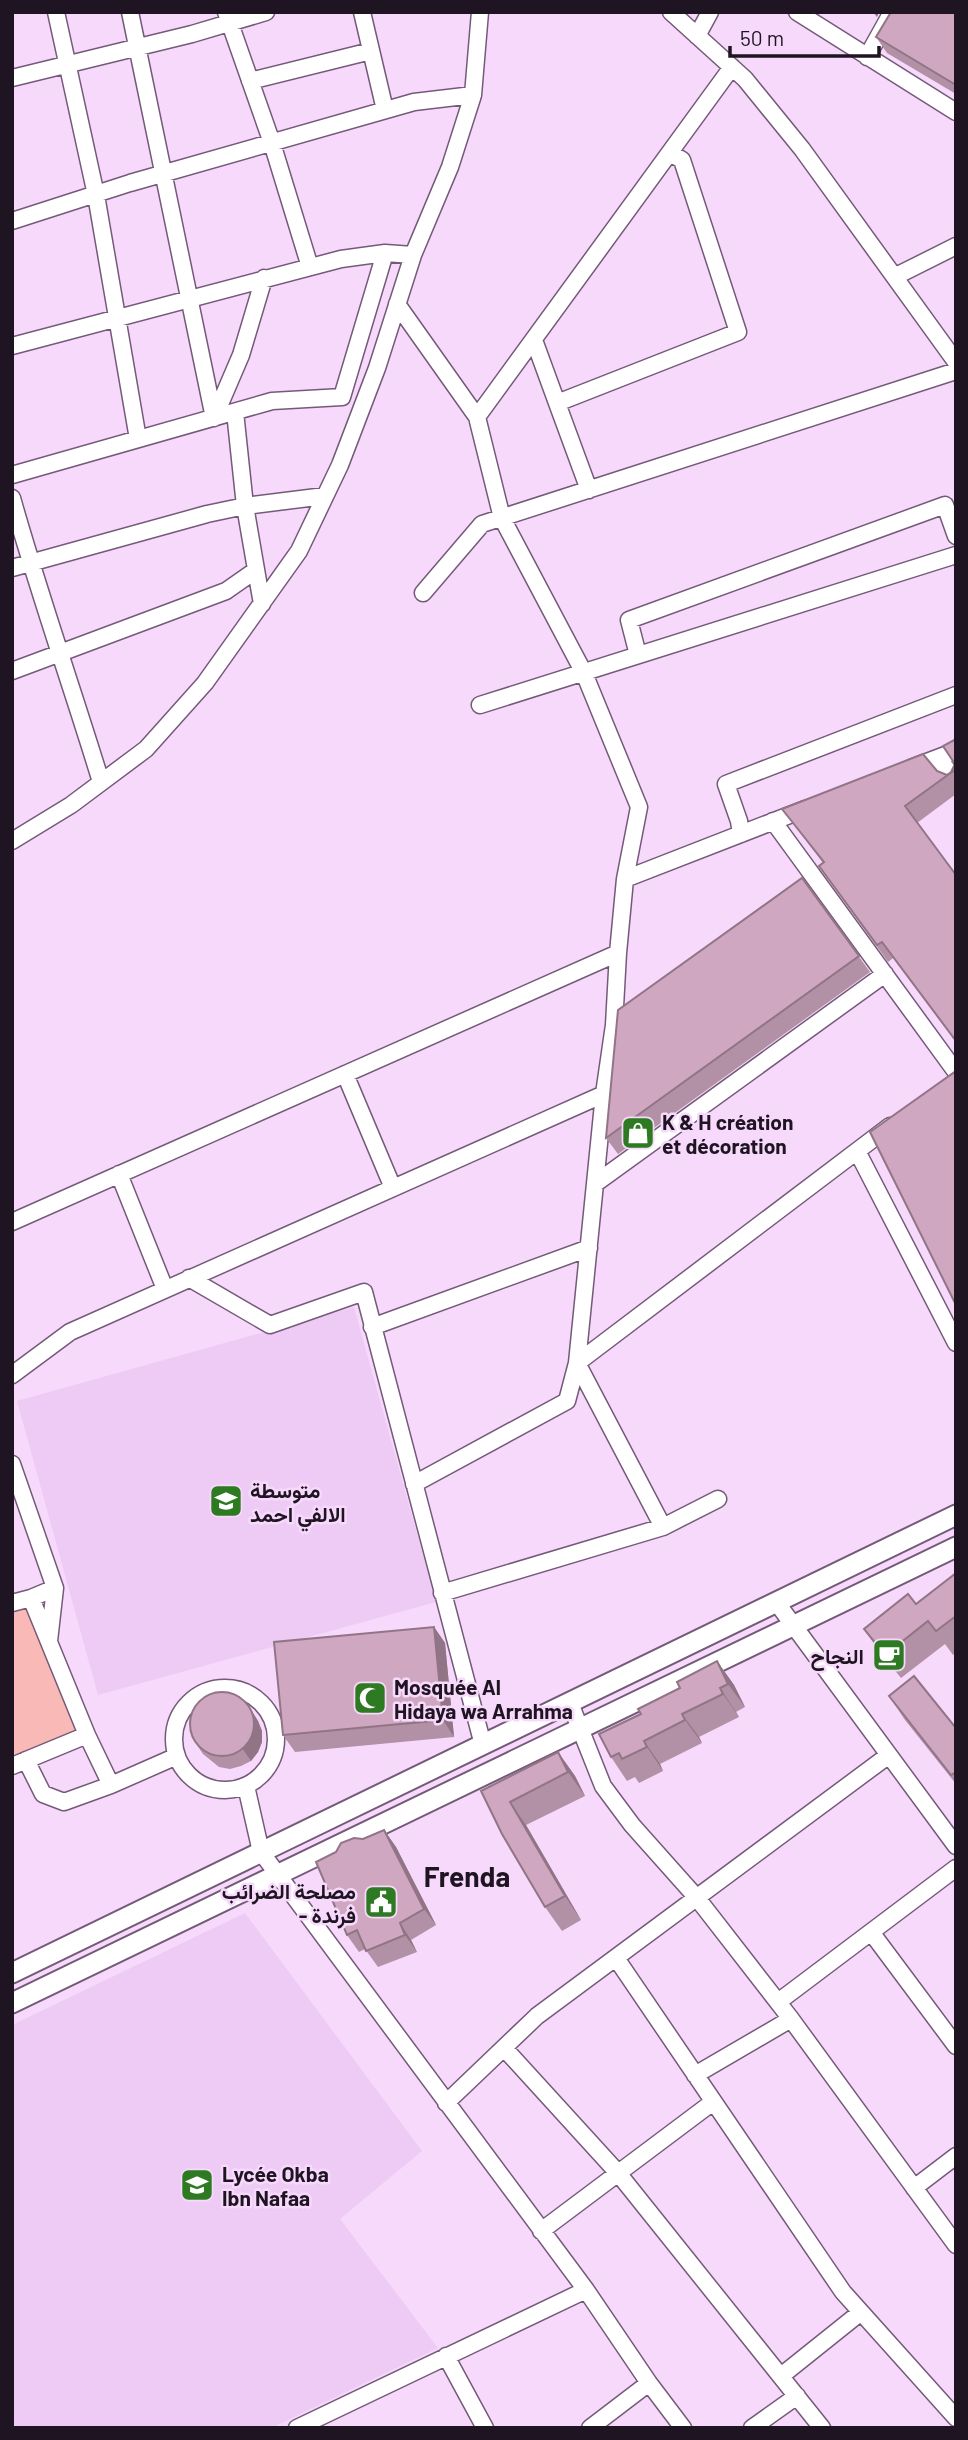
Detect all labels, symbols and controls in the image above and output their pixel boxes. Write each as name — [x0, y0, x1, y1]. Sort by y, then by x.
scale bar — [730, 14, 879, 58]
text: 50 m — [740, 25, 784, 50]
place label: K & H création et décoration — [662, 1109, 793, 1158]
shop icon: K & H création et décoration — [619, 1114, 657, 1152]
place label: متوسطة الالفي احمد — [250, 1477, 346, 1532]
school or university icon: متوسطة الالفي احمد — [207, 1482, 245, 1520]
cafe icon: النجاح — [870, 1636, 908, 1674]
place label: النجاح — [811, 1643, 864, 1671]
place label: Mosquée Al Hidaya wa Arrahma — [394, 1674, 573, 1723]
mosque icon: Mosquée Al Hidaya wa Arrahma — [351, 1679, 389, 1717]
district label: Frenda — [424, 1859, 510, 1893]
place label: مصلحة الضرائب - فرندة — [222, 1878, 356, 1929]
public building icon: مصلحة الضرائب - فرندة — [362, 1883, 400, 1921]
place label: Lycée Okba Ibn Nafaa — [222, 2161, 329, 2210]
school or university icon: Lycée Okba Ibn Nafaa — [178, 2166, 216, 2204]

